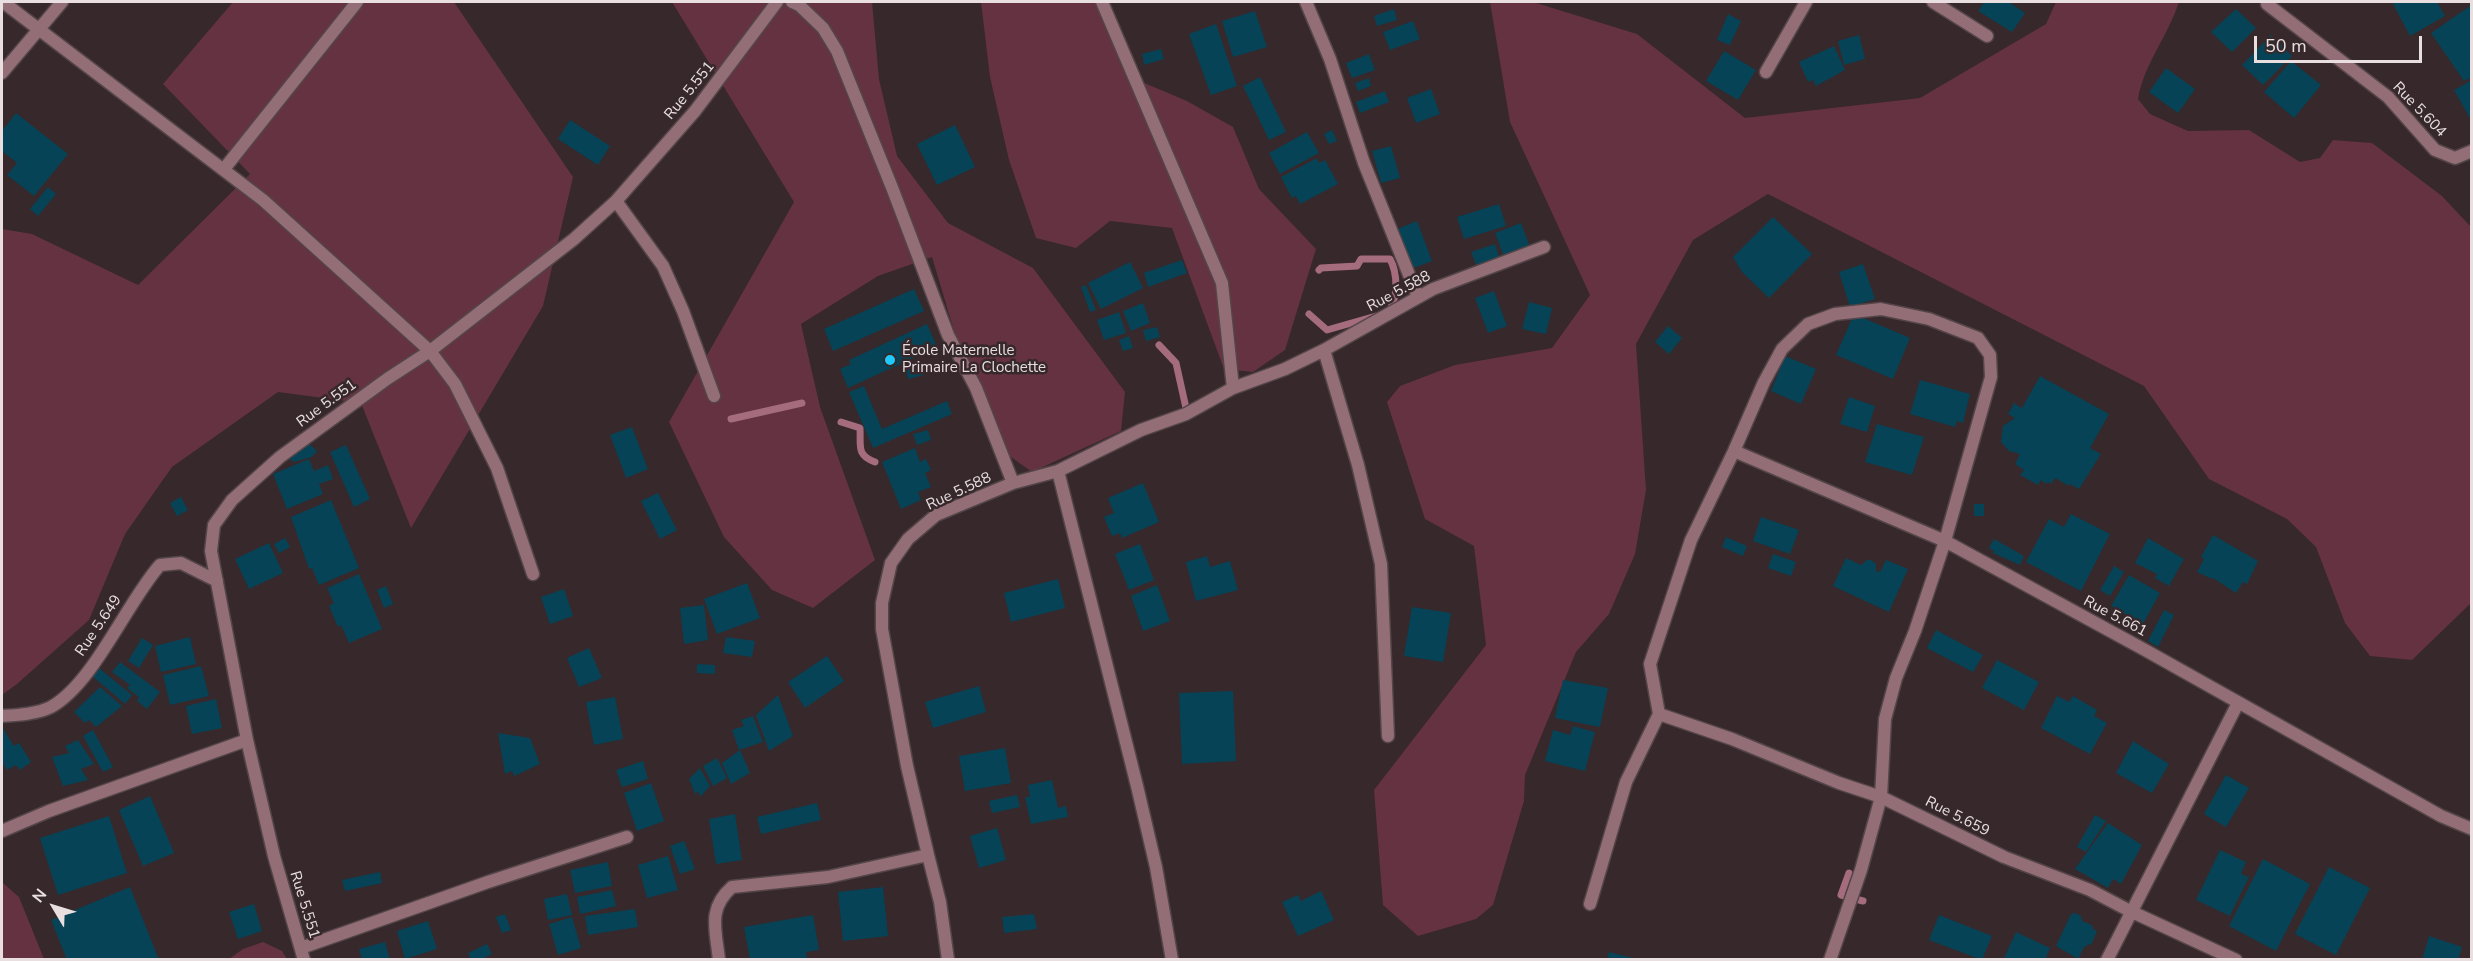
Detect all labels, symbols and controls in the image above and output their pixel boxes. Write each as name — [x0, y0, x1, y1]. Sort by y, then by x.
scale bar — [2257, 24, 2425, 62]
text: 50 m — [2265, 34, 2307, 58]
street label: Rue 5.551 — [661, 58, 719, 124]
street label: Rue 5.604 — [2388, 79, 2450, 141]
street label: Rue 5.588 — [1364, 268, 1434, 316]
place label: École Maternelle Primaire La Clochette — [902, 342, 1046, 377]
marker: École Maternelle Primaire La Clochette — [883, 353, 897, 367]
street label: Rue 5.551 — [294, 376, 360, 432]
street label: Rue 5.588 — [924, 469, 994, 515]
street label: Rue 5.649 — [72, 592, 126, 660]
street label: Rue 5.661 — [2080, 593, 2150, 641]
street label: Rue 5.659 — [1922, 793, 1992, 841]
street label: Rue 5.551 — [285, 869, 323, 941]
north arrow — [24, 877, 84, 937]
text: N — [27, 884, 52, 907]

